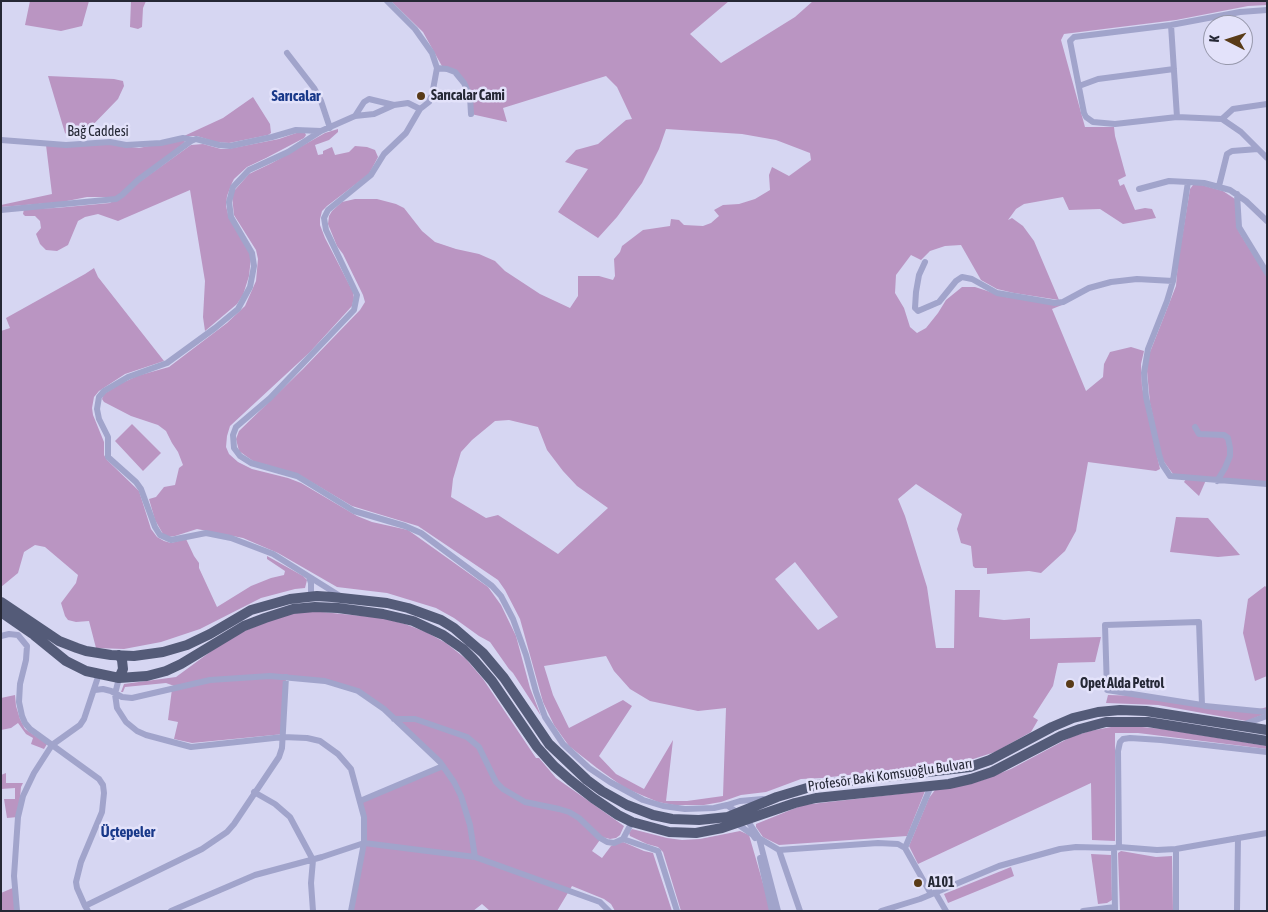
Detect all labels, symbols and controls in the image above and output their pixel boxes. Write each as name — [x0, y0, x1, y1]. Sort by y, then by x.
north arrow — [1203, 15, 1253, 65]
text: K — [1206, 35, 1222, 43]
district label: Sarıcalar — [271, 87, 321, 105]
place label: Sarıcalar Cami — [431, 88, 505, 104]
marker: Sarıcalar Cami — [415, 90, 427, 102]
street label: Bağ Caddesi — [67, 124, 129, 140]
place label: Opet Alda Petrol — [1080, 676, 1164, 692]
marker: Opet Alda Petrol — [1064, 678, 1076, 690]
street label: Profesör Baki Komsuoğlu Bulvarı — [807, 755, 973, 795]
district label: Üçtepeler — [101, 823, 155, 841]
place label: A101 — [928, 875, 955, 891]
marker: A101 — [912, 877, 924, 889]

